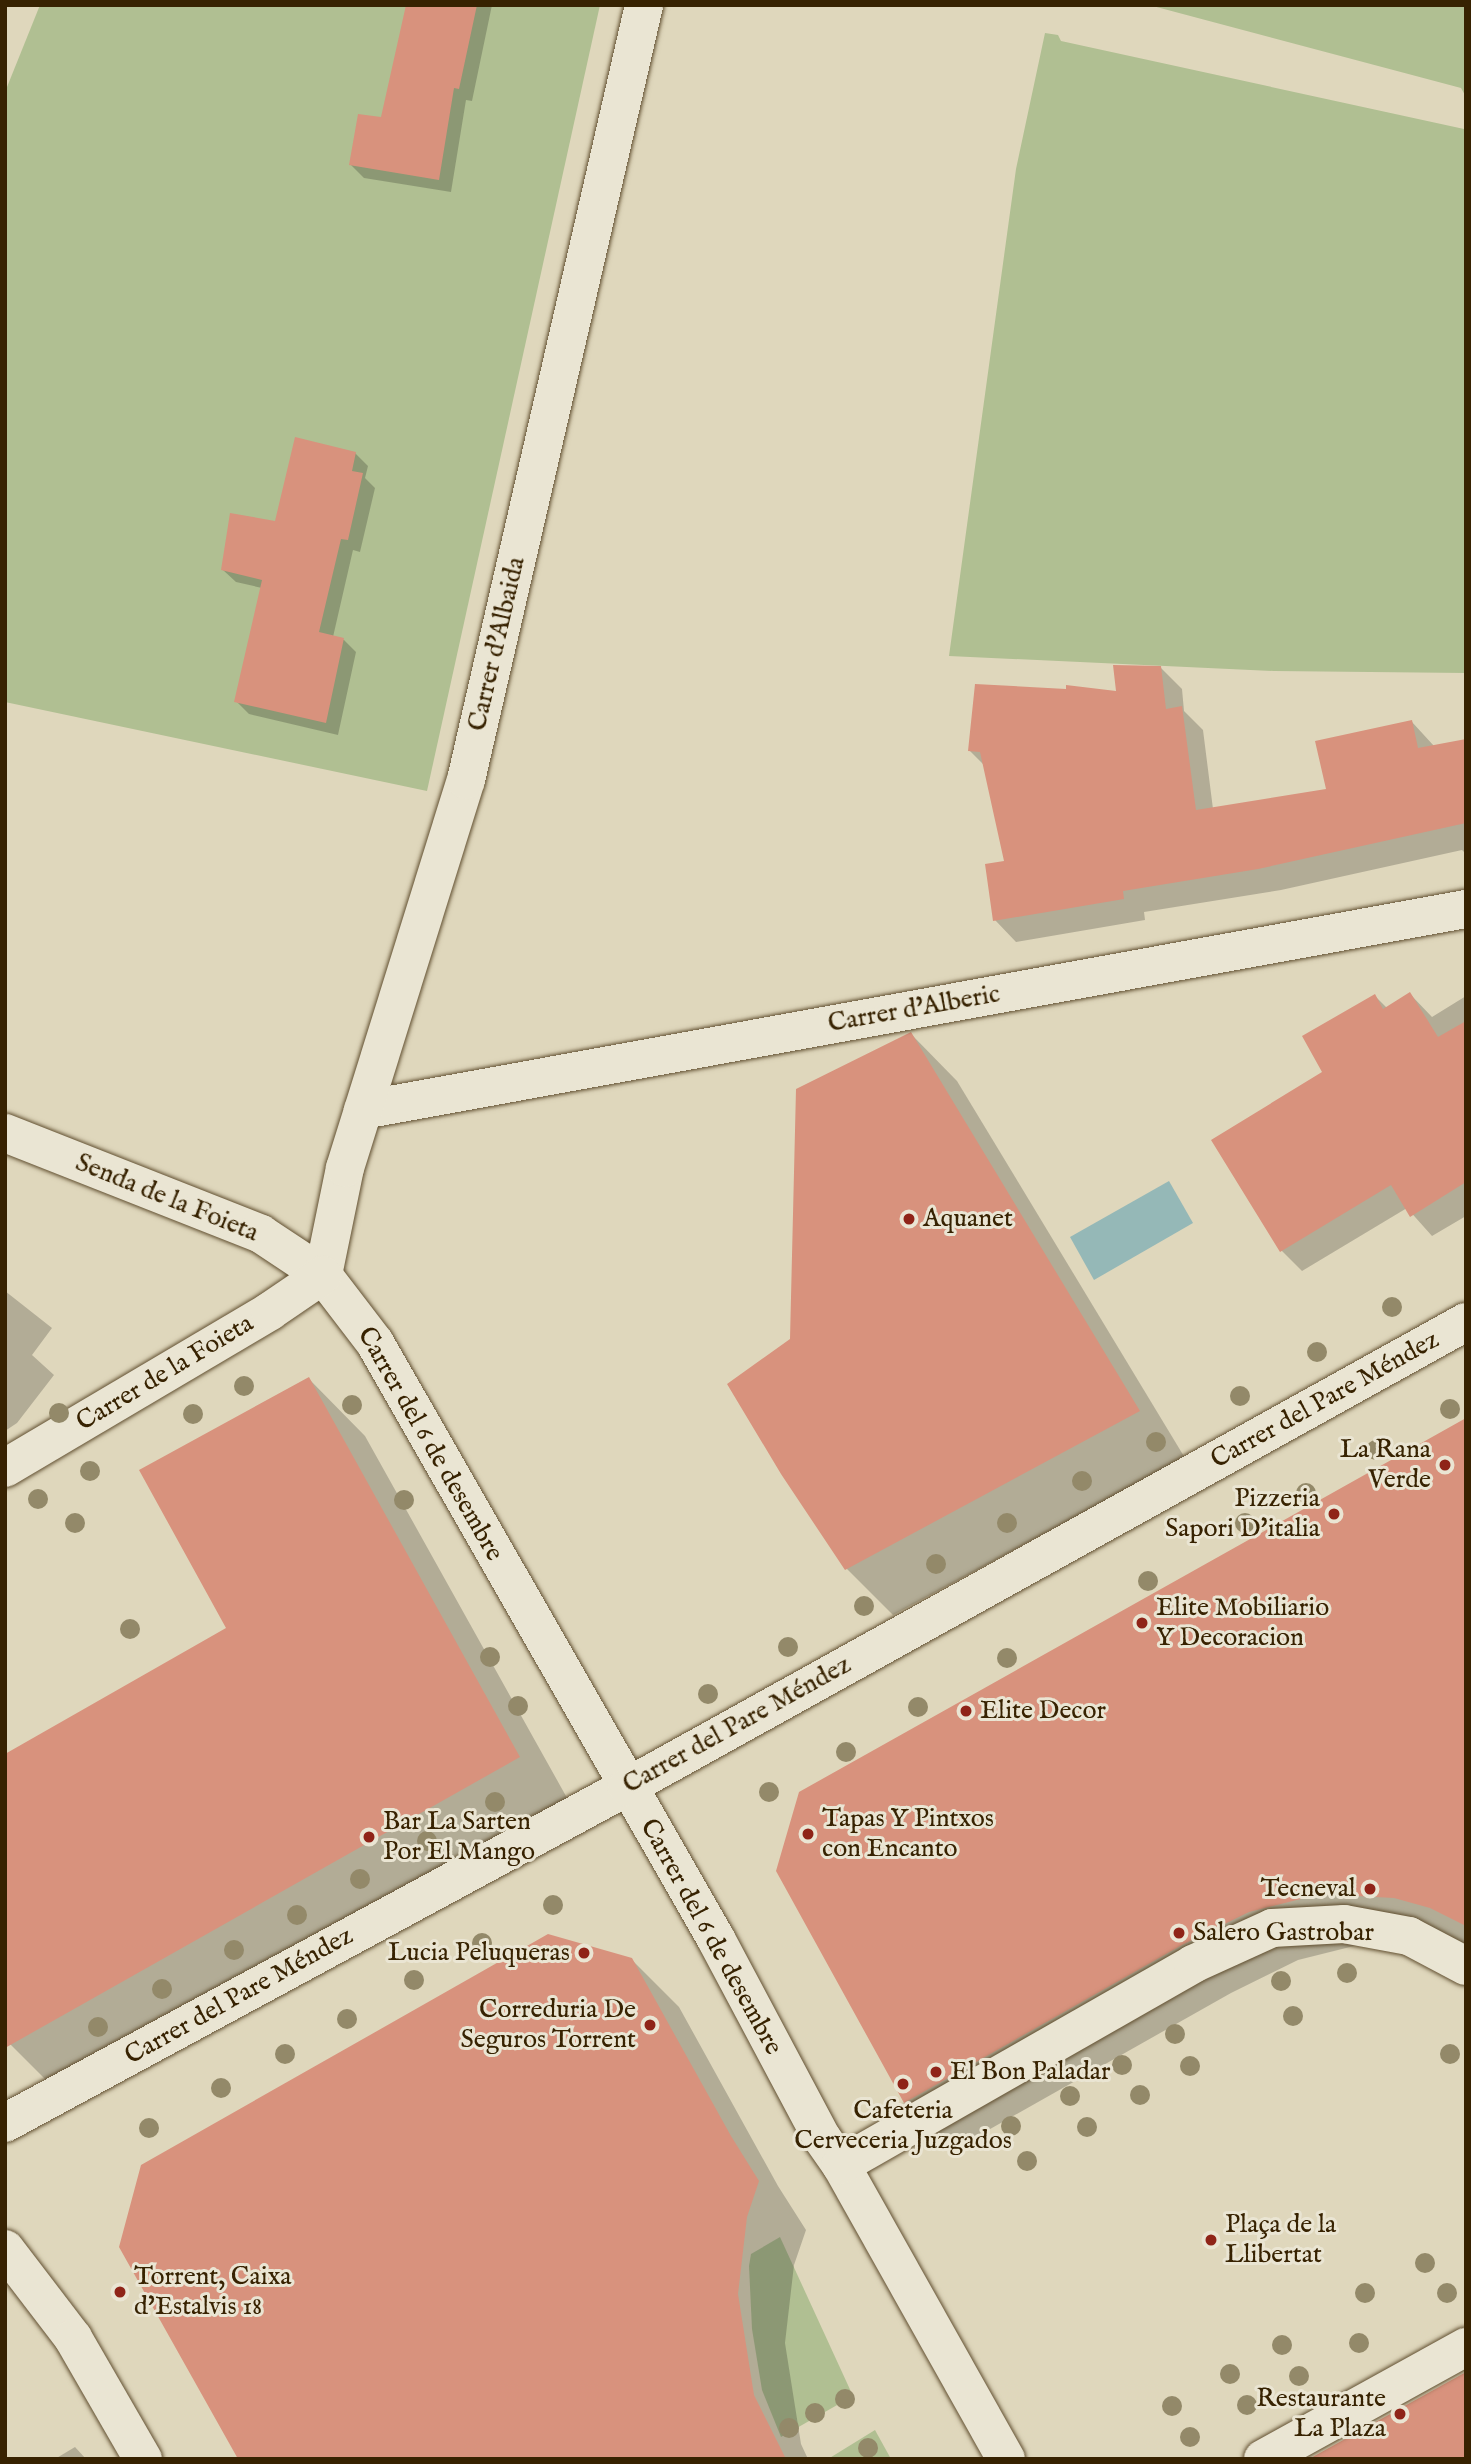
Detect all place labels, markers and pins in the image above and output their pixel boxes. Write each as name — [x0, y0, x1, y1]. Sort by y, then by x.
place label: Aquanet — [923, 1203, 1013, 1235]
marker: Aquanet — [901, 1211, 917, 1227]
place label: La Rana Verde — [1340, 1434, 1431, 1496]
marker: La Rana Verde — [1437, 1457, 1453, 1473]
place label: Pizzeria Sapori D'italia — [1165, 1483, 1320, 1544]
marker: Pizzeria Sapori D'italia — [1326, 1506, 1342, 1522]
place label: Elite Mobiliario Y Decoracion — [1156, 1592, 1329, 1654]
marker: Elite Mobiliario Y Decoracion — [1134, 1615, 1150, 1631]
place label: Elite Decor — [980, 1695, 1106, 1727]
marker: Elite Decor — [958, 1703, 974, 1719]
place label: Tapas Y Pintxos con Encanto — [822, 1803, 994, 1864]
place label: Bar La Sarten Por El Mango — [383, 1806, 535, 1868]
marker: Tapas Y Pintxos con Encanto — [800, 1826, 816, 1842]
marker: Bar La Sarten Por El Mango — [361, 1829, 377, 1845]
place label: Tecneval — [1261, 1873, 1356, 1905]
marker: Tecneval — [1362, 1881, 1378, 1897]
place label: Salero Gastrobar — [1193, 1917, 1374, 1949]
marker: Salero Gastrobar — [1171, 1925, 1187, 1941]
place label: Lucia Peluqueras — [388, 1937, 570, 1969]
marker: Lucia Peluqueras — [576, 1945, 592, 1961]
place label: Correduria De Seguros Torrent — [461, 1994, 636, 2056]
marker: Correduria De Seguros Torrent — [642, 2017, 658, 2033]
place label: El Bon Paladar — [950, 2056, 1111, 2088]
marker: El Bon Paladar — [928, 2064, 944, 2080]
marker: Cafeteria Cerveceria Juzgados — [895, 2076, 911, 2092]
place label: Cafeteria Cerveceria Juzgados — [794, 2095, 1012, 2156]
place label: Plaça de la Llibertat — [1225, 2209, 1336, 2270]
marker: Plaça de la Llibertat — [1203, 2232, 1219, 2248]
place label: Torrent, Caixa d'Estalvis 18 — [134, 2261, 292, 2322]
marker: Torrent, Caixa d'Estalvis 18 — [112, 2284, 128, 2300]
place label: Restaurante La Plaza — [1256, 2383, 1386, 2444]
marker: Restaurante La Plaza — [1392, 2406, 1408, 2422]

